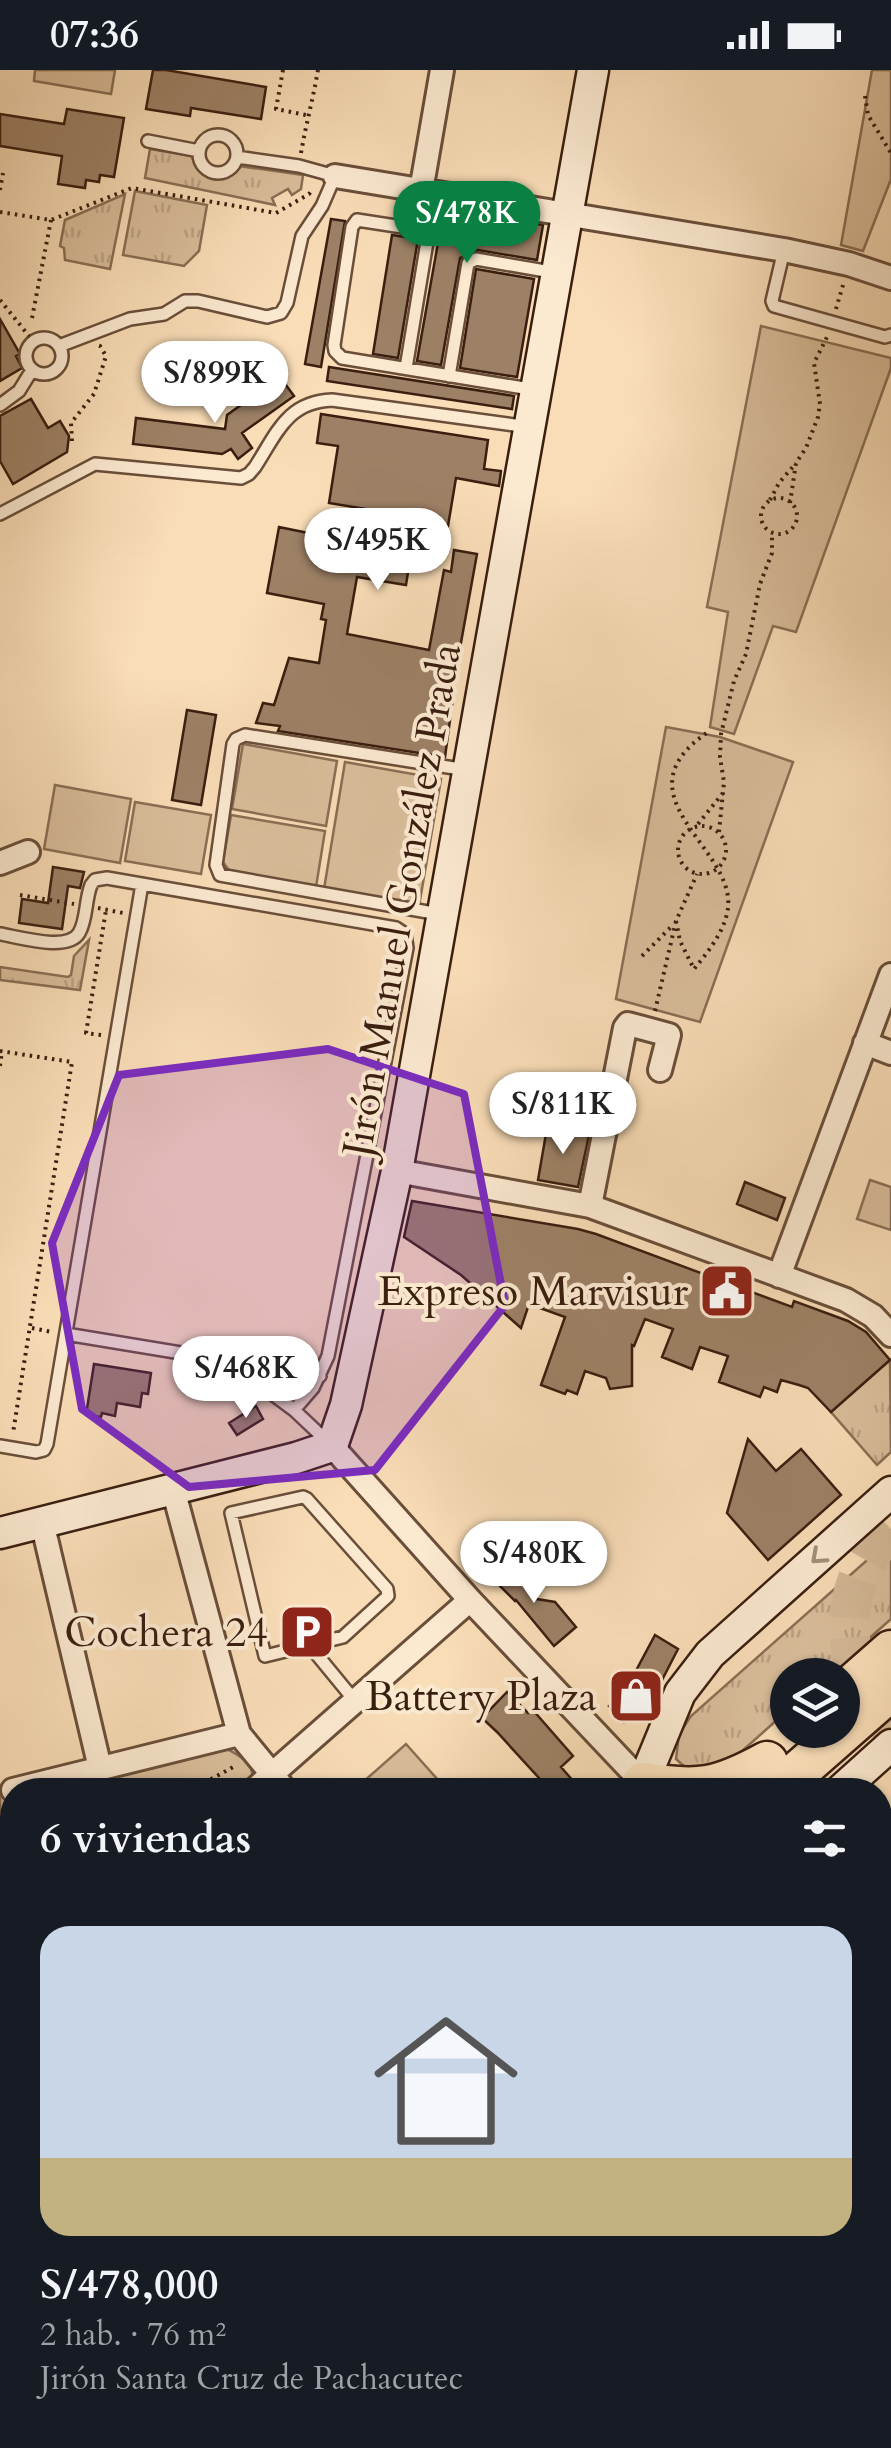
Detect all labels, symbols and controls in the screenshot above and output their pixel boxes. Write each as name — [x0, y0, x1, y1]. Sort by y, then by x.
text: 07:36 — [50, 9, 139, 61]
pin: S/478K — [386, 181, 548, 266]
text: S/478K — [415, 191, 519, 235]
pin: S/899K — [134, 341, 296, 426]
text: S/899K — [163, 351, 267, 395]
pin: S/495K — [297, 508, 459, 593]
text: S/495K — [326, 518, 430, 562]
street label: Jirón Manuel González Prada — [328, 639, 475, 1167]
pin: S/811K — [482, 1072, 644, 1157]
text: S/811K — [511, 1082, 615, 1126]
public building icon: Expreso Marvisur — [697, 1261, 757, 1321]
place label: Expreso Marvisur — [378, 1263, 689, 1320]
pin: S/468K — [165, 1336, 327, 1421]
text: S/468K — [194, 1346, 298, 1390]
pin: S/480K — [453, 1521, 615, 1606]
text: S/480K — [482, 1531, 586, 1575]
one-way arrow — [811, 1546, 830, 1564]
parking icon: Cochera 24 — [277, 1602, 337, 1662]
place label: Cochera 24 — [64, 1604, 268, 1661]
map controls — [770, 1658, 860, 1748]
button: layers — [770, 1658, 860, 1748]
shop icon: Battery Plaza — [606, 1666, 666, 1726]
place label: Battery Plaza — [365, 1668, 597, 1725]
text: 6 viviendas — [40, 1810, 251, 1867]
icon: filters — [797, 1811, 852, 1866]
icon: home — [356, 1991, 536, 2171]
text: S/478,000 — [40, 2256, 219, 2313]
text: 2 hab. · 76 m² — [40, 2313, 226, 2357]
text: Jirón Santa Cruz de Pachacutec — [40, 2357, 463, 2401]

